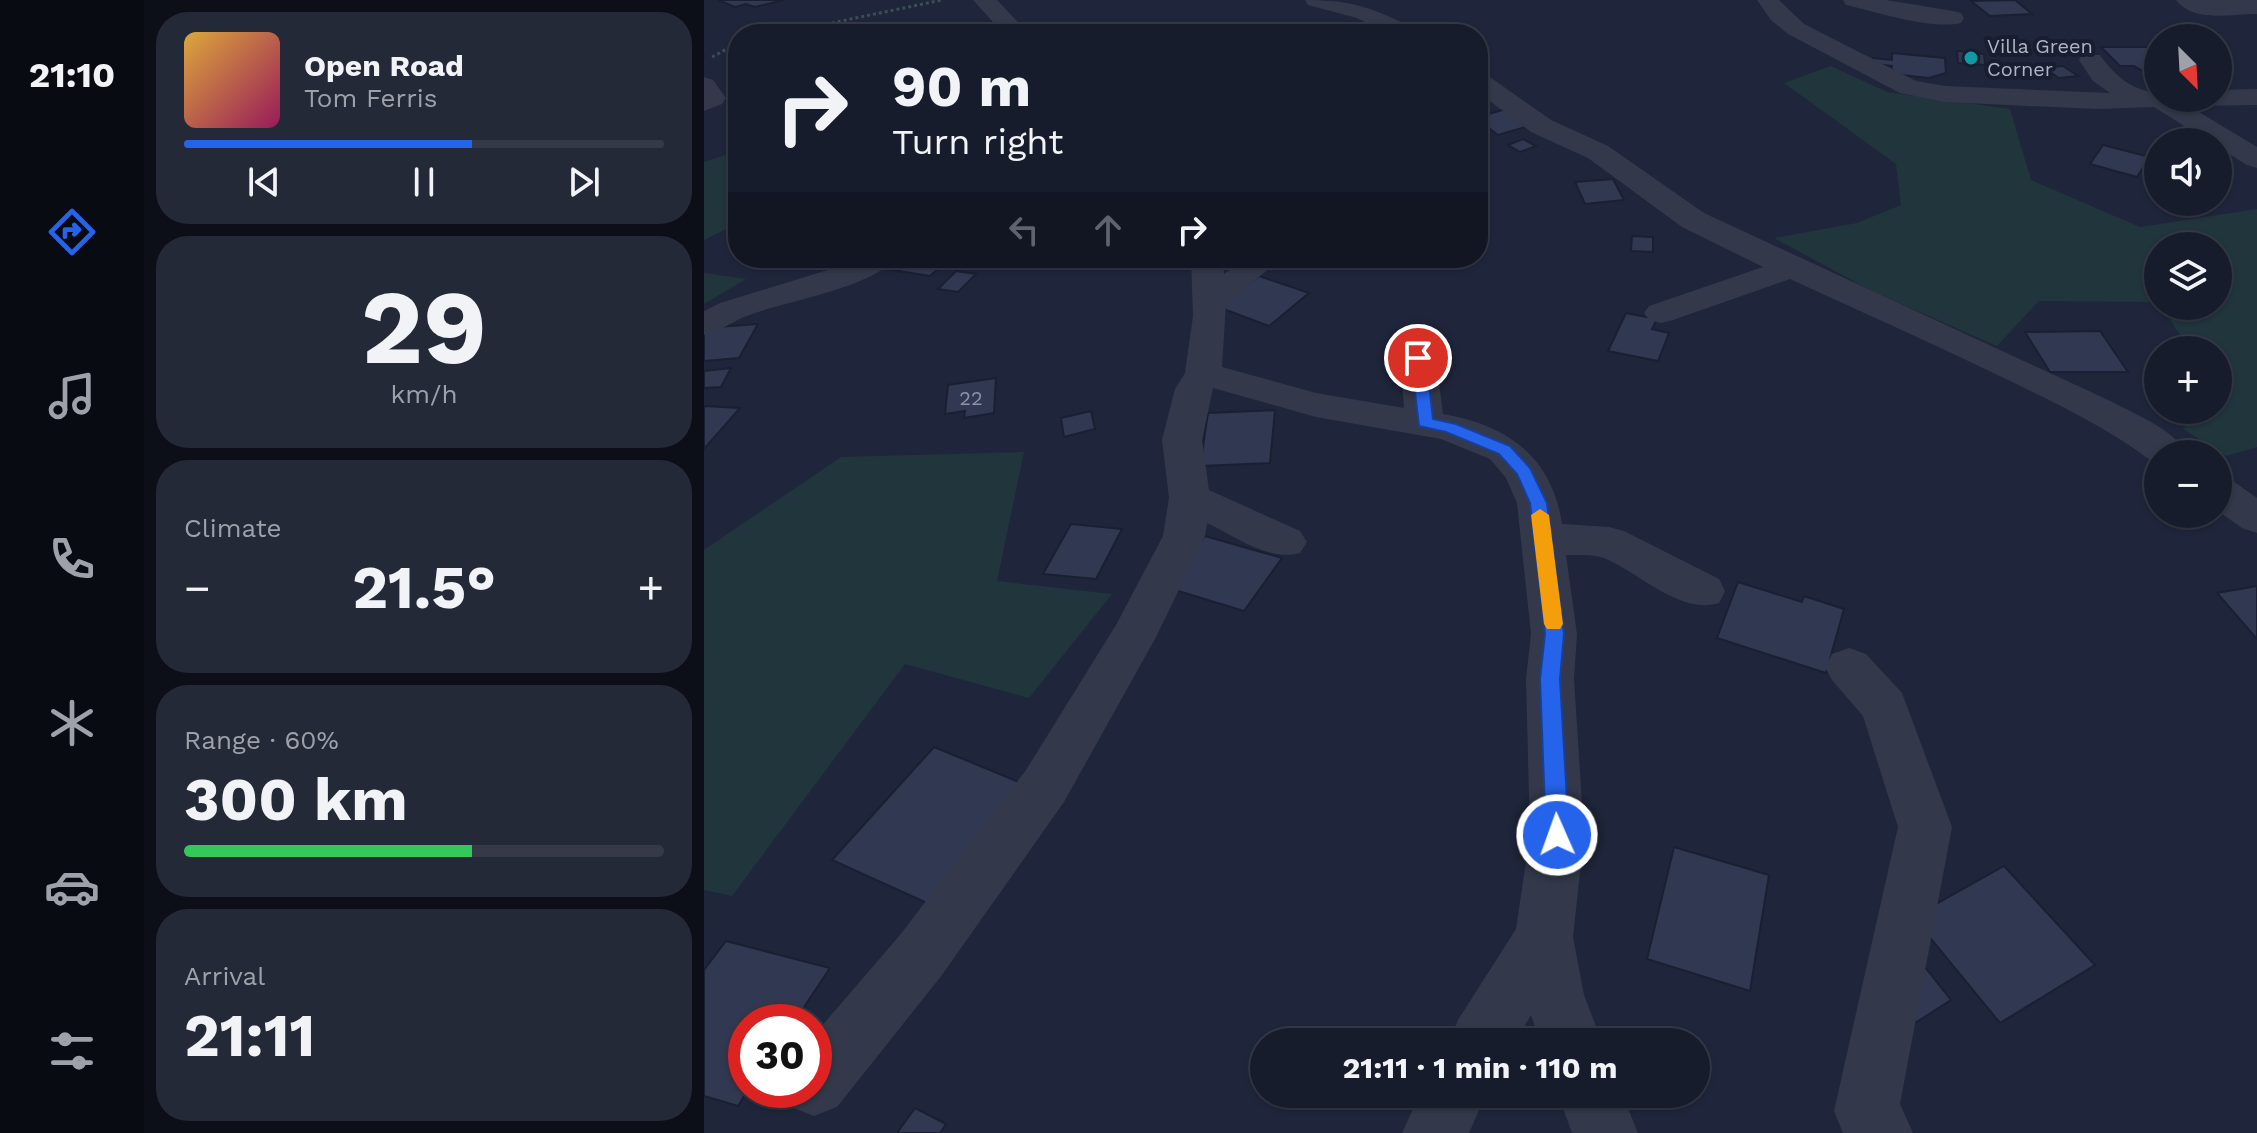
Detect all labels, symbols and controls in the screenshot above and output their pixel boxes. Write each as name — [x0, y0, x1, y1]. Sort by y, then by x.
north arrow — [2144, 24, 2232, 112]
map controls — [2144, 24, 2232, 528]
place label: Villa Green Corner — [1987, 34, 2093, 81]
text: Open Road — [304, 48, 464, 83]
marker: Villa Green Corner — [1962, 49, 1980, 67]
text: 21:10 — [29, 54, 115, 96]
text: 90 m — [892, 54, 1031, 120]
icon: right — [760, 56, 864, 160]
text: Tom Ferris — [304, 83, 437, 113]
text: Turn right — [892, 121, 1063, 163]
button: sound — [2144, 128, 2232, 216]
icon: previous — [242, 160, 286, 204]
icon: pause — [402, 160, 446, 204]
icon: next — [562, 160, 606, 204]
icon: directions — [44, 204, 100, 260]
icon: left — [1002, 208, 1046, 252]
icon: ahead — [1086, 208, 1130, 252]
icon: right — [1170, 208, 1214, 252]
button: layers — [2144, 232, 2232, 320]
text: 29 — [361, 266, 487, 388]
pin — [1384, 324, 1452, 392]
icon: arrive — [1396, 336, 1440, 380]
button: + — [2144, 336, 2232, 424]
icon: music — [44, 368, 100, 424]
text: km/h — [391, 379, 457, 409]
house number: 22 — [959, 386, 983, 410]
button: − — [2144, 440, 2232, 528]
text: Climate — [184, 513, 282, 543]
icon: phone — [44, 531, 100, 587]
text: 21.5° — [352, 552, 496, 623]
text: − — [184, 562, 211, 614]
text: + — [637, 562, 664, 614]
icon: climate — [44, 695, 100, 751]
text: Range · 60% — [184, 725, 339, 755]
text: 300 km — [184, 764, 408, 835]
position arrow — [1515, 793, 1599, 877]
icon: car — [44, 859, 100, 915]
text: Arrival — [184, 961, 265, 991]
text: 21:11 — [184, 1000, 315, 1071]
speed limit sign: 30 — [728, 1004, 832, 1108]
icon: filters — [44, 1023, 100, 1079]
text: 21:11 · 1 min · 110 m — [1342, 1050, 1618, 1085]

